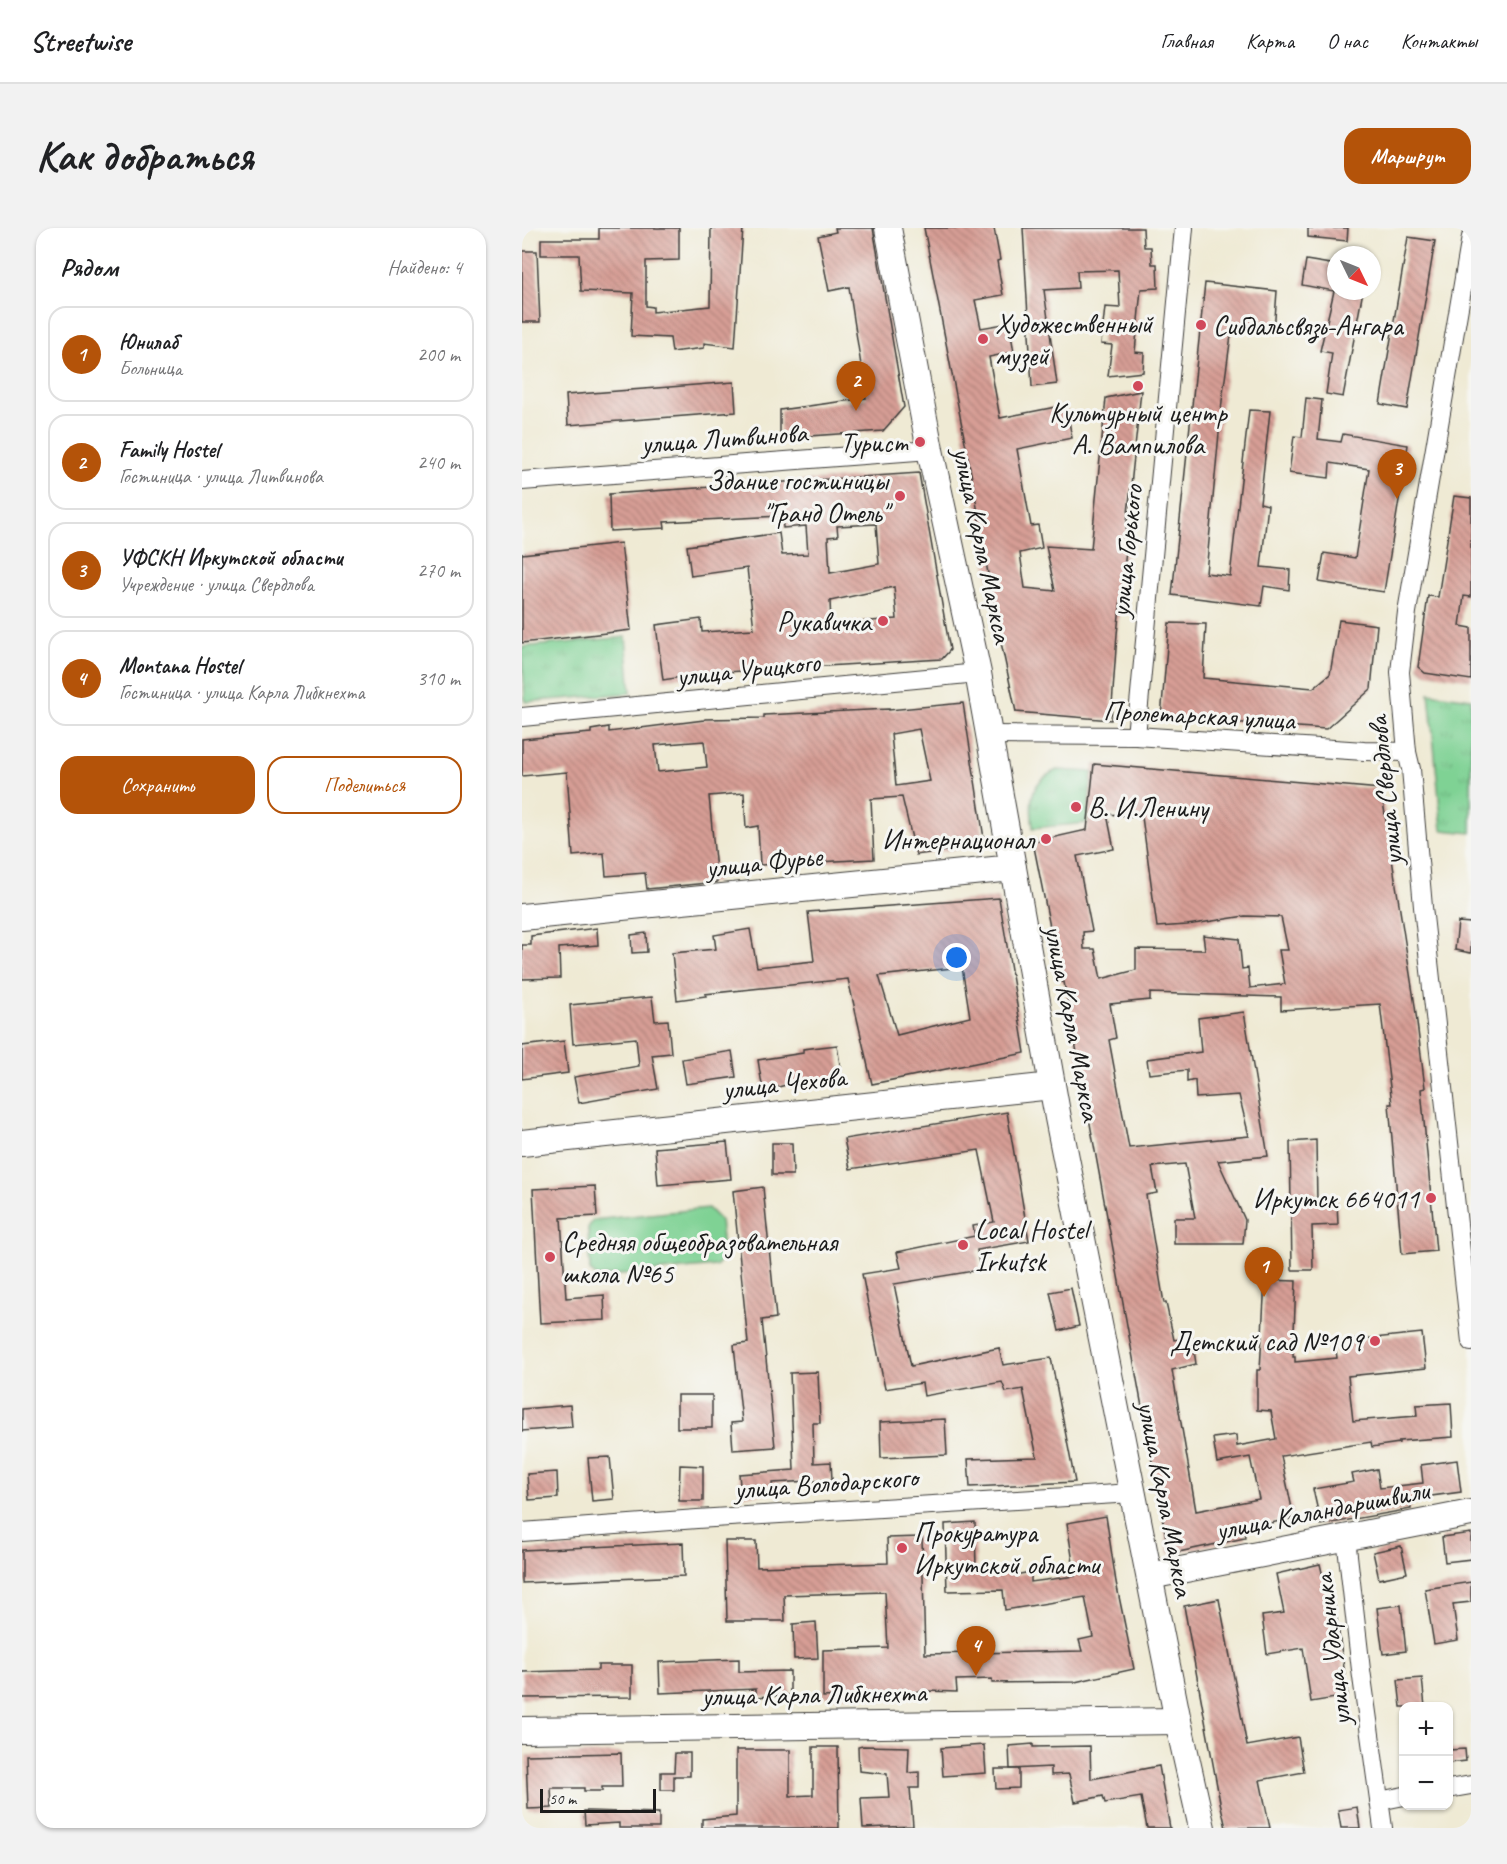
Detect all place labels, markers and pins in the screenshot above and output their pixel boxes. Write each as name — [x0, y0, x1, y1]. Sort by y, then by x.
place label: Художественный музей — [995, 306, 1154, 373]
place label: Сибдальсвязь-Ангара — [1213, 308, 1404, 344]
marker: Сибдальсвязь-Ангара — [1194, 318, 1208, 332]
marker: Художественный музей — [976, 332, 990, 346]
pin: 2 — [836, 362, 876, 411]
marker: Культурный центр А. Вампилова — [1131, 379, 1145, 393]
place label: Культурный центр А. Вампилова — [1049, 395, 1228, 462]
place label: Турист — [840, 425, 909, 460]
marker: Турист — [913, 435, 927, 449]
pin: 3 — [1378, 450, 1416, 499]
place label: Здание гостиницы "Гранд Отель" — [706, 463, 893, 530]
marker: Здание гостиницы "Гранд Отель" — [893, 489, 907, 503]
place label: Рукавичка — [777, 604, 873, 639]
marker: Рукавичка — [876, 614, 890, 628]
place label: В. И.Ленину — [1088, 790, 1211, 825]
marker: В. И.Ленину — [1069, 800, 1083, 814]
place label: Интернационал — [882, 822, 1036, 857]
marker: Интернационал — [1039, 832, 1053, 846]
place label: Иркутск 664011 — [1253, 1181, 1420, 1216]
marker: Иркутск 664011 — [1424, 1191, 1438, 1205]
place label: Local Hostel Irkutsk — [975, 1212, 1093, 1279]
place label: Средняя общеобразовательная школа №65 — [562, 1224, 839, 1291]
marker: Local Hostel Irkutsk — [956, 1238, 970, 1252]
pin: 1 — [1244, 1248, 1284, 1297]
marker: Средняя общеобразовательная школа №65 — [543, 1250, 557, 1264]
place label: Детский сад №109 — [1170, 1324, 1365, 1359]
marker: Детский сад №109 — [1368, 1334, 1382, 1348]
place label: Прокуратура Иркутской области — [914, 1515, 1102, 1582]
marker: Прокуратура Иркутской области — [895, 1541, 909, 1555]
pin: 4 — [956, 1626, 996, 1676]

